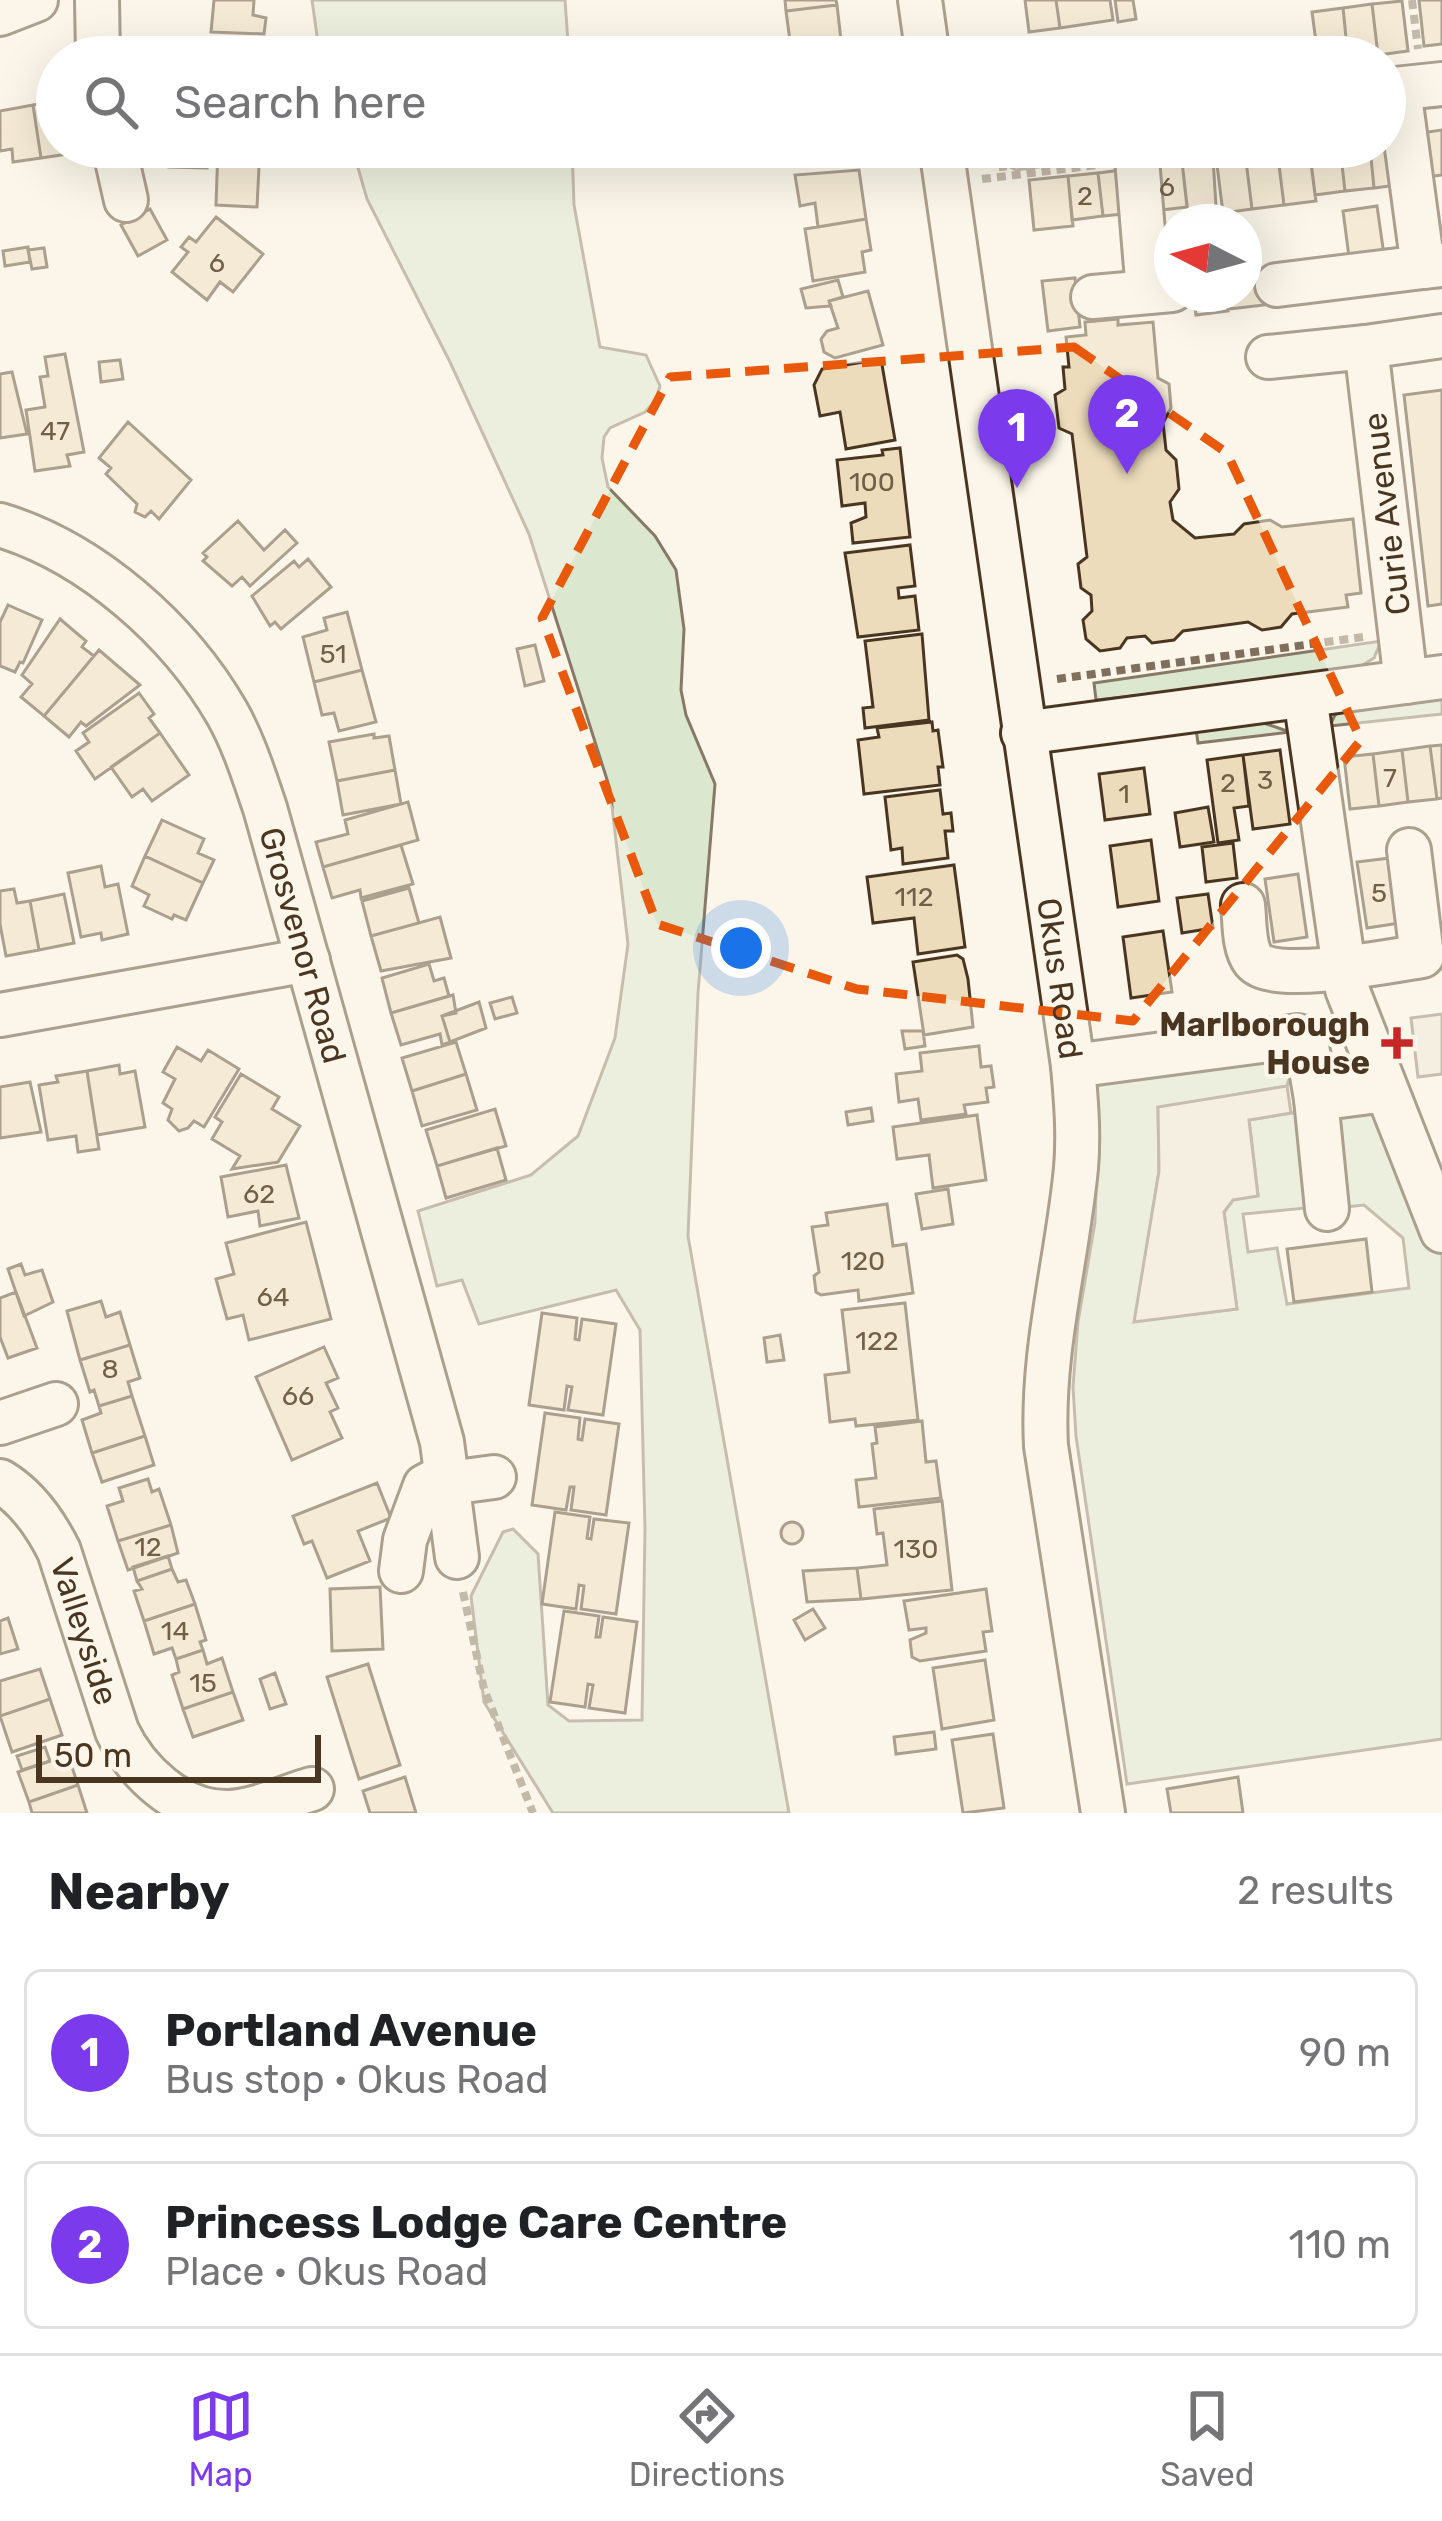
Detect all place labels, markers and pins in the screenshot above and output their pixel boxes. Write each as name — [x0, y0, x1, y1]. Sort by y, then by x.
pin: 2 — [1088, 375, 1166, 474]
pin: 1 — [978, 389, 1056, 488]
place label: Marlborough House — [1159, 1005, 1370, 1082]
marker: Marlborough House — [1381, 1027, 1413, 1059]

